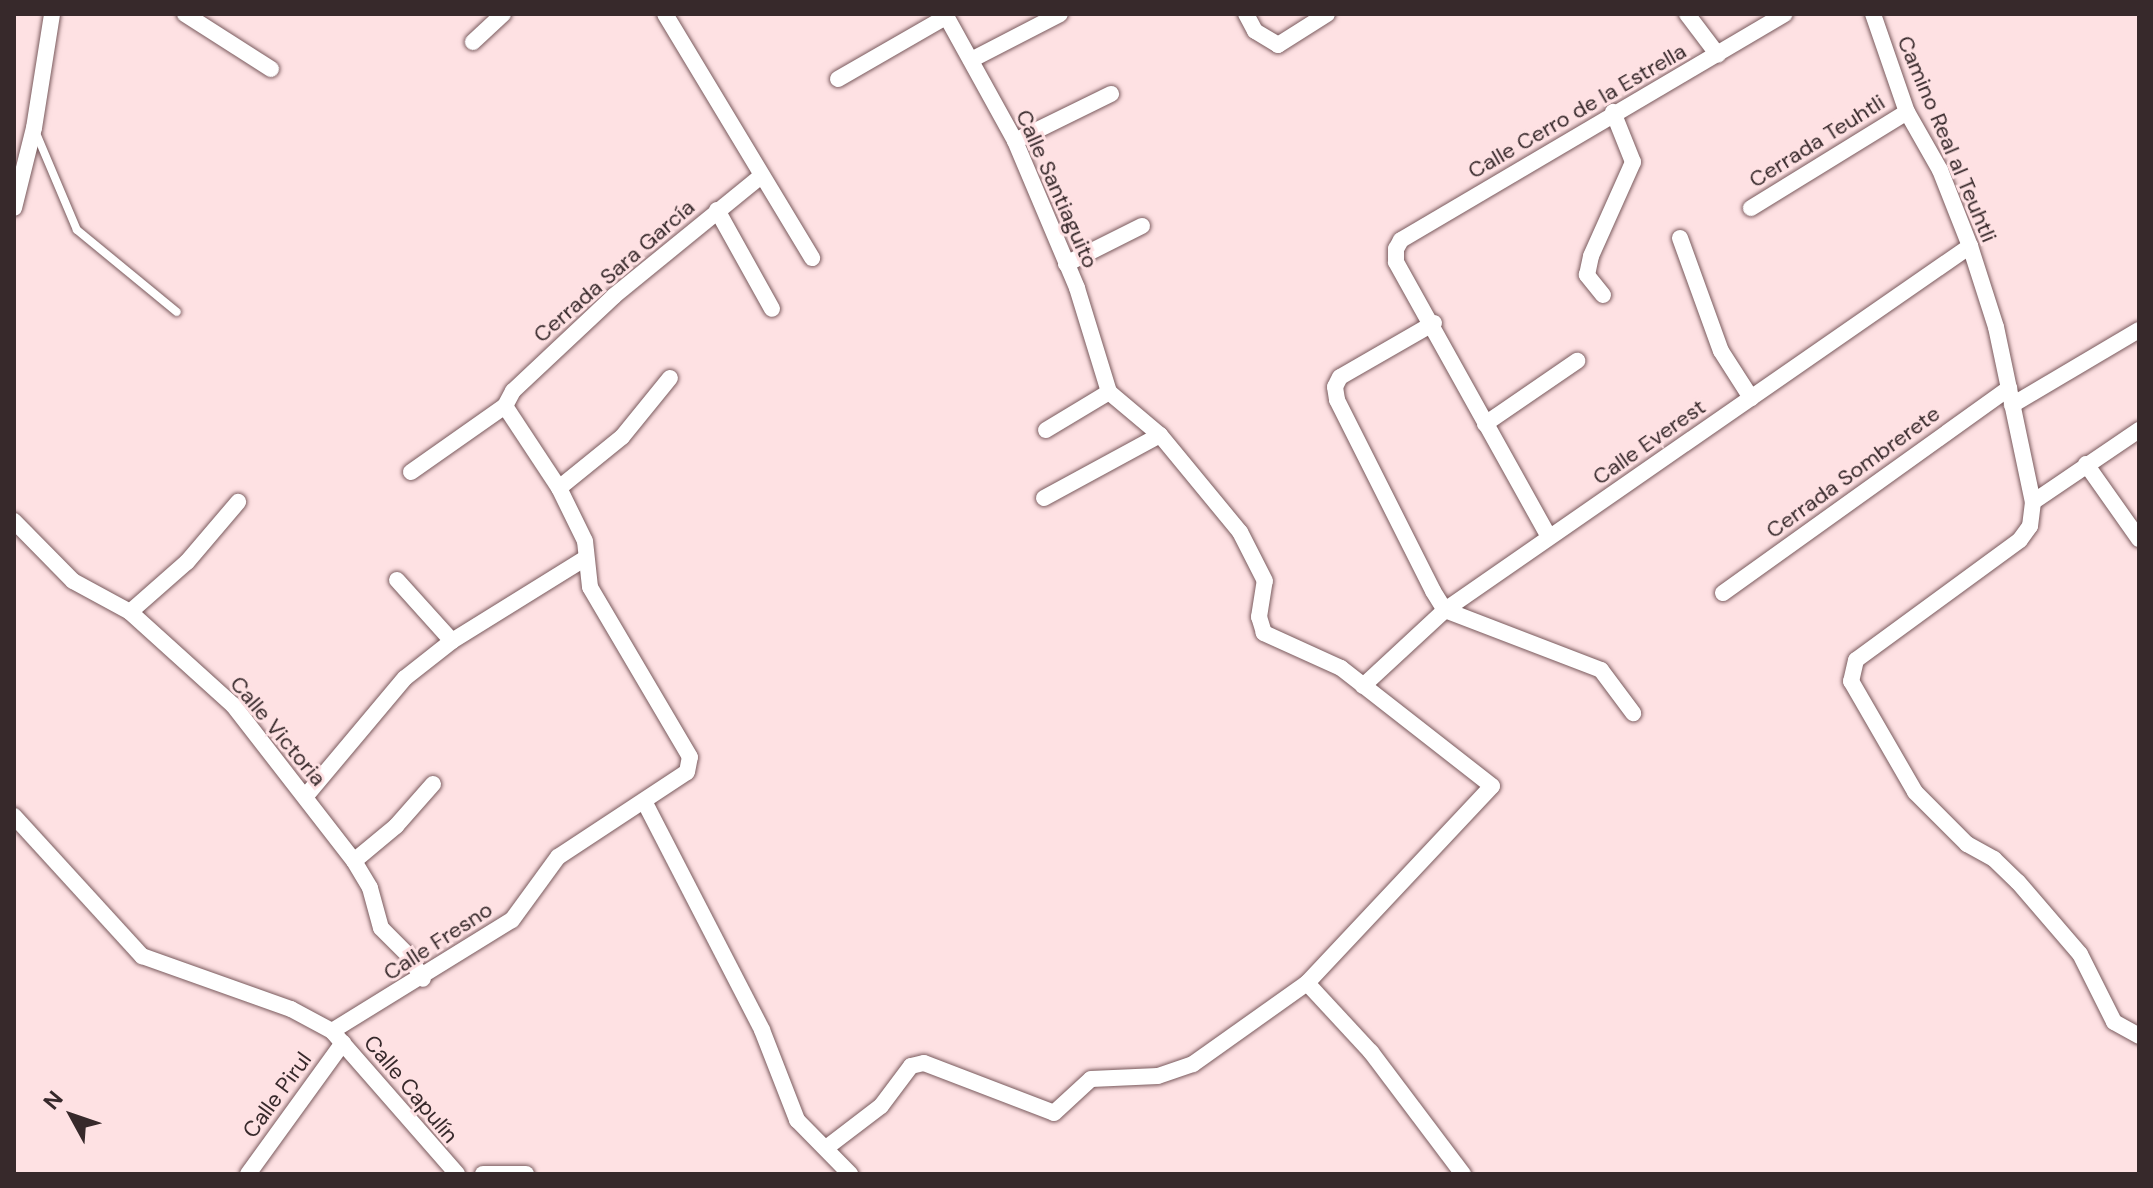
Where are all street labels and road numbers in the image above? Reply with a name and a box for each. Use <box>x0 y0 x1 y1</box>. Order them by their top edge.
street label: Camino Real al Teuhtli <box>1892 32 2002 246</box>
street label: Calle Cerro de la Estrella <box>1463 38 1691 184</box>
street label: Cerrada Teuhtli <box>1744 89 1890 193</box>
street label: Calle Santiaguito <box>1010 106 1104 272</box>
street label: Cerrada Sara García <box>528 194 700 348</box>
street label: Calle Everest <box>1588 394 1710 490</box>
street label: Cerrada Sombrerete <box>1761 400 1945 544</box>
street label: Calle Victoria <box>225 671 331 791</box>
street label: Calle Fresno <box>379 896 497 986</box>
street label: Calle Capulín <box>358 1030 464 1148</box>
street label: Calle Pirul <box>237 1047 317 1143</box>

